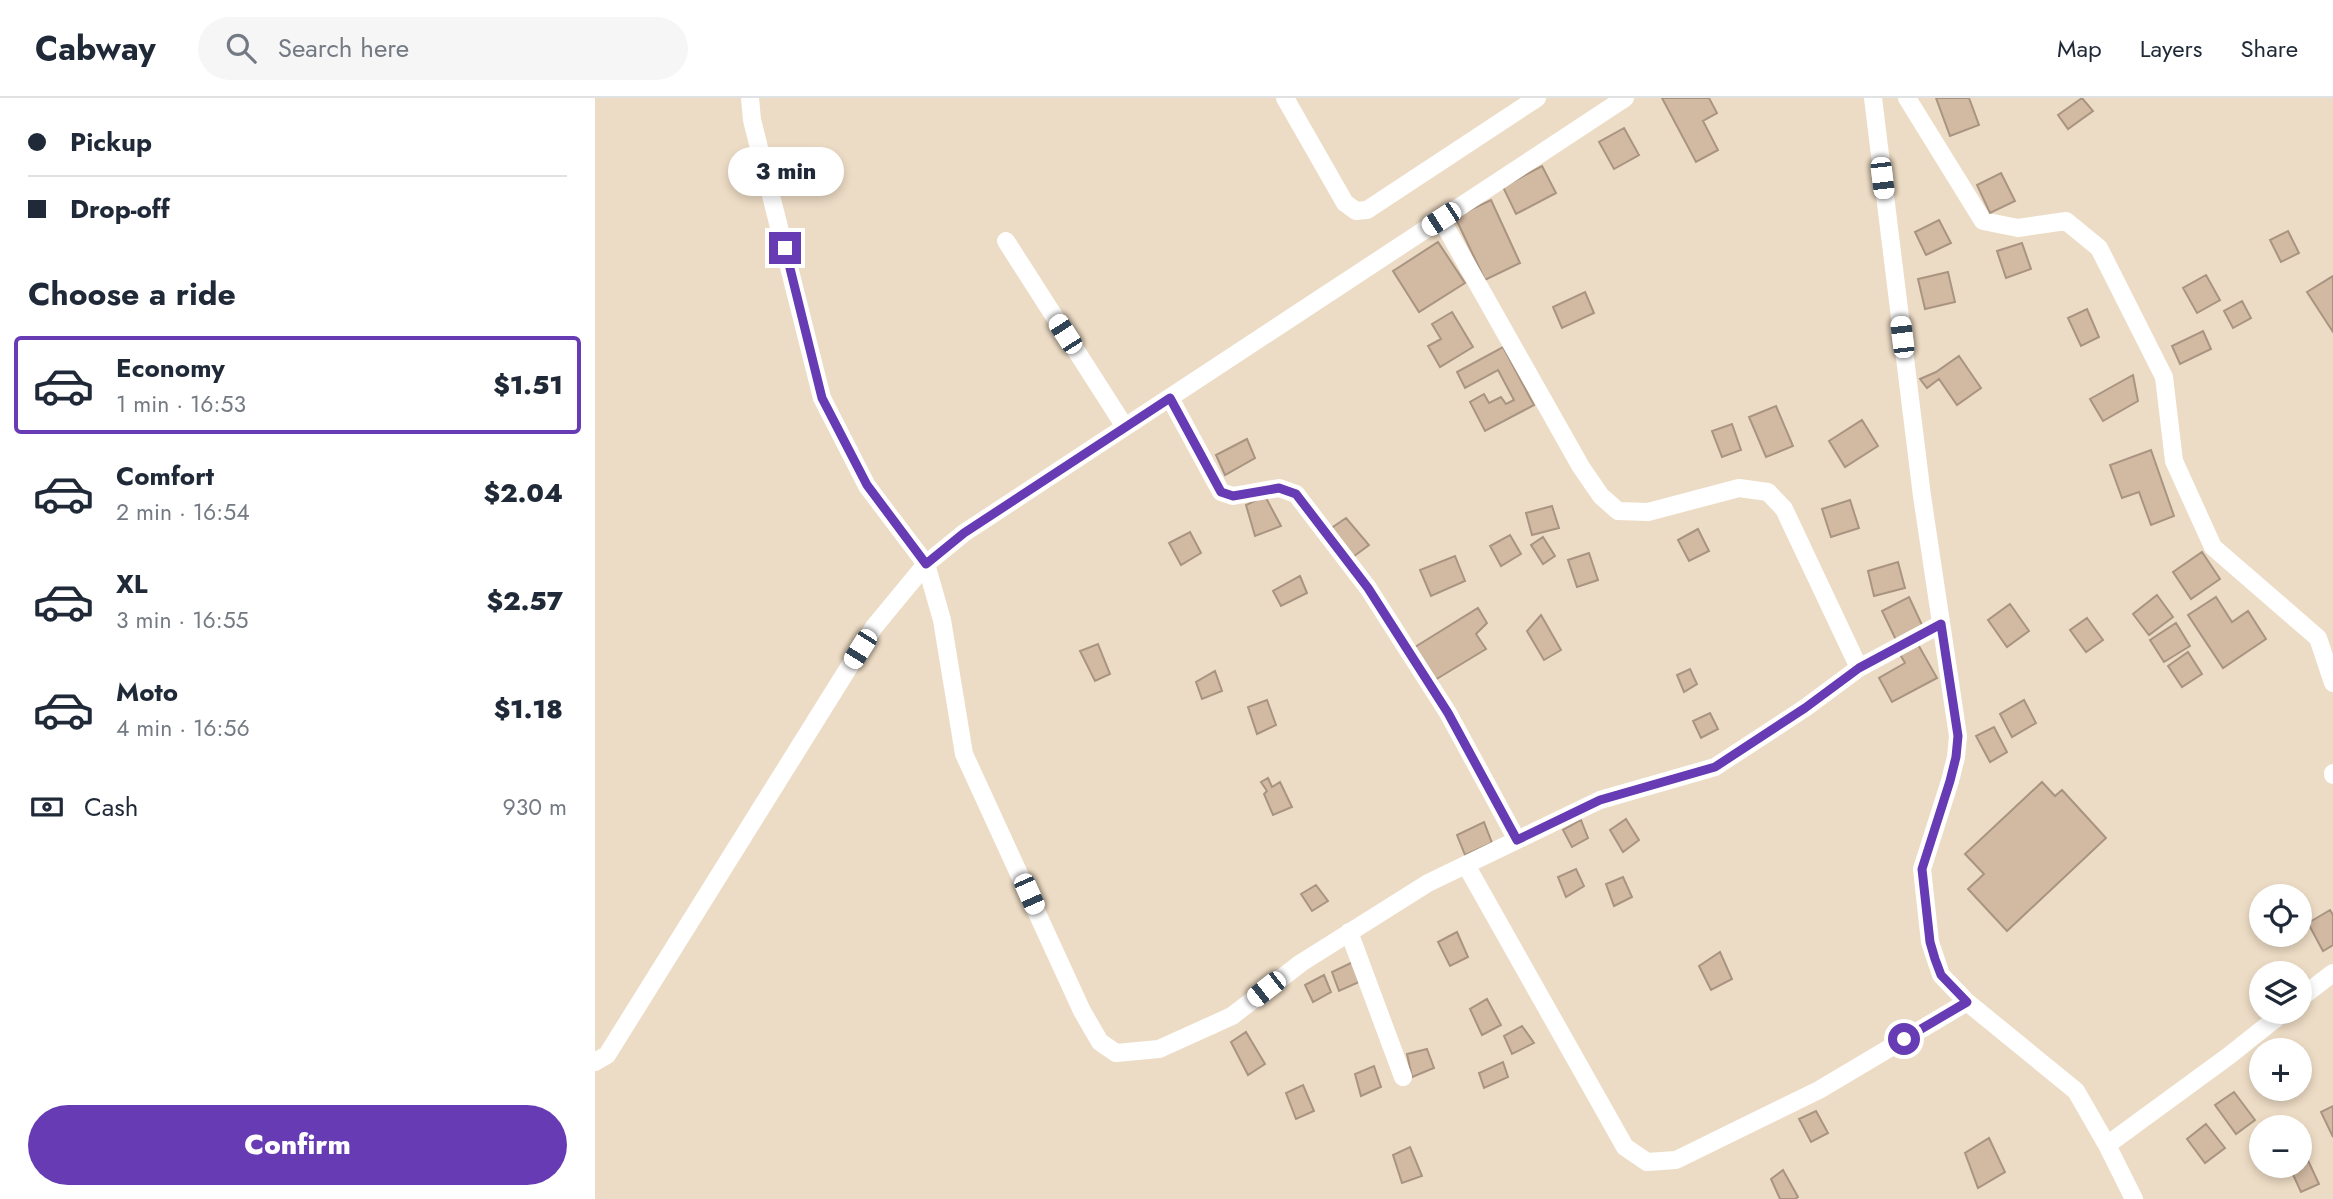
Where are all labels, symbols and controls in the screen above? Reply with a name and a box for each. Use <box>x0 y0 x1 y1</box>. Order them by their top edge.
search box <box>198 17 688 80</box>
text: Cabway <box>35 25 156 72</box>
icon: search <box>222 29 260 67</box>
text: Search here <box>278 29 409 67</box>
text: Map <box>2057 31 2102 66</box>
text: Layers <box>2140 31 2202 66</box>
text: Share <box>2240 31 2298 66</box>
text: Pickup <box>70 123 152 161</box>
callout: 3 min <box>727 146 843 195</box>
text: 3 min <box>756 154 816 188</box>
car <box>1870 156 1895 200</box>
text: Drop-off <box>70 190 170 228</box>
car <box>1418 199 1465 239</box>
route end <box>769 232 801 264</box>
text: Choose a ride <box>28 271 236 317</box>
car <box>1045 311 1086 357</box>
car <box>1890 315 1915 359</box>
text: Economy <box>116 349 225 387</box>
icon: car <box>32 354 95 417</box>
text: $1.51 <box>493 366 563 404</box>
text: 1 min · 16:53 <box>116 387 246 421</box>
text: Comfort <box>116 457 214 495</box>
icon: car <box>32 462 95 525</box>
text: $2.04 <box>483 474 563 512</box>
text: 2 min · 16:54 <box>116 495 250 529</box>
text: XL <box>116 565 148 603</box>
icon: car <box>32 570 95 633</box>
text: $2.57 <box>487 582 563 620</box>
text: 3 min · 16:55 <box>116 603 249 637</box>
car <box>840 626 881 672</box>
text: Moto <box>116 673 178 711</box>
icon: car <box>32 678 95 741</box>
text: $1.18 <box>494 690 563 728</box>
text: 4 min · 16:56 <box>116 711 250 745</box>
icon: cash <box>28 788 66 826</box>
text: Cash <box>84 788 138 826</box>
text: 930 m <box>503 790 567 824</box>
car <box>1011 871 1048 917</box>
map controls <box>2249 884 2312 1178</box>
button: locate <box>2249 884 2312 947</box>
button: layers <box>2249 961 2312 1024</box>
car <box>1243 968 1290 1010</box>
route start <box>1888 1023 1920 1055</box>
button: + <box>2249 1038 2312 1101</box>
button: Confirm <box>28 1105 567 1185</box>
button: − <box>2249 1115 2312 1178</box>

